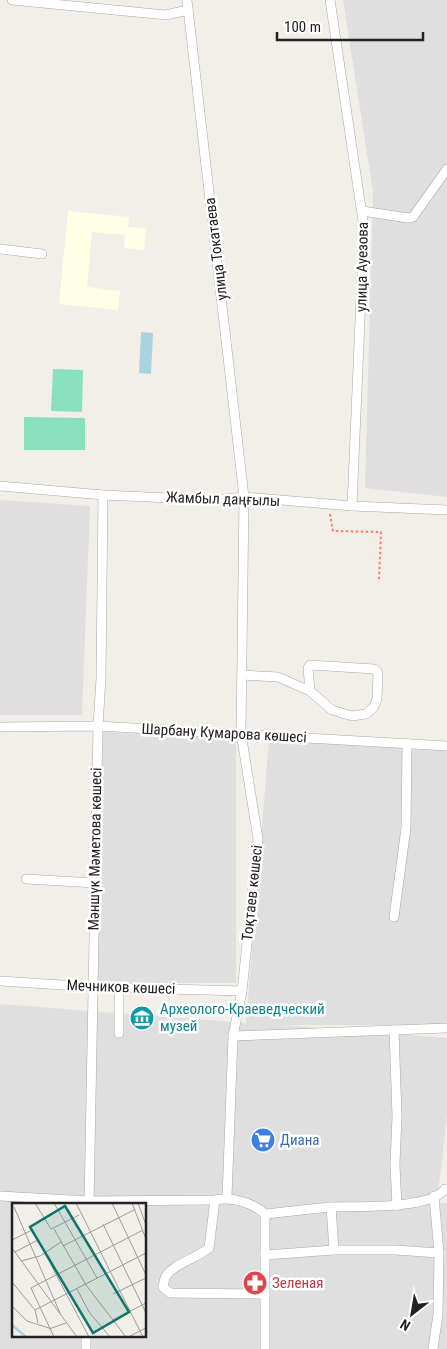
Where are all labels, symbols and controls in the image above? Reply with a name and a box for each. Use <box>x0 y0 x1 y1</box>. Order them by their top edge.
scale bar <box>277 10 423 42</box>
text: 100 m <box>284 18 321 36</box>
street label: улица Токатаева <box>201 197 231 301</box>
street label: улица Ауезова <box>352 222 372 312</box>
street label: Жамбыл даңғылы <box>166 488 280 510</box>
street label: Шарбану Кумарова көшесі <box>141 720 307 746</box>
street label: Мәншүк Мәметова көшесі <box>85 767 105 931</box>
street label: Тоқтаев көшесі <box>238 844 266 942</box>
street label: Мечников көшесі <box>66 976 176 998</box>
place label: Археолого-Краеведческий музей <box>160 1000 325 1035</box>
museum icon: Археолого-Краеведческий музей <box>129 1005 155 1031</box>
supermarket icon: Диана <box>250 1127 276 1153</box>
place label: Диана <box>280 1131 320 1149</box>
inset map <box>12 1203 146 1336</box>
pharmacy icon: Зеленая <box>242 1270 268 1296</box>
place label: Зеленая <box>272 1274 324 1292</box>
north arrow <box>387 1289 437 1339</box>
text: N <box>398 1316 413 1334</box>

